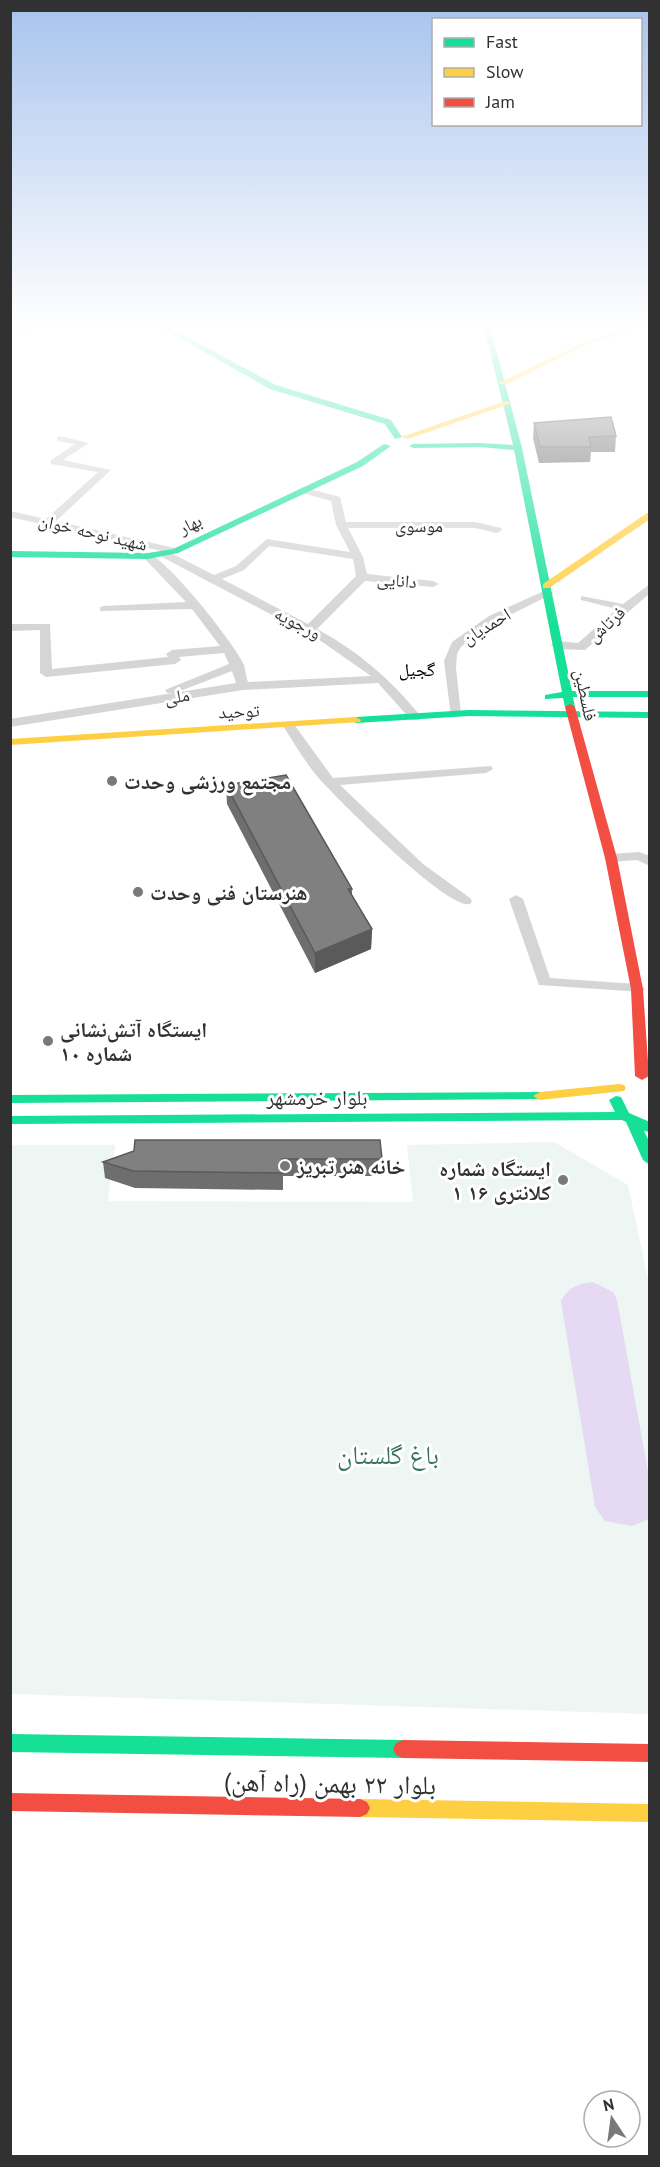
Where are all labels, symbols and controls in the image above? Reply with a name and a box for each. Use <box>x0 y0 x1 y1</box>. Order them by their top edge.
legend <box>432 18 642 126</box>
text: Fast <box>486 30 518 53</box>
text: Slow <box>486 60 524 83</box>
text: Jam <box>485 90 515 113</box>
street label: شهید نوحه خوان <box>36 508 150 556</box>
street label: بهار <box>174 509 205 540</box>
street label: موسوی <box>395 514 443 537</box>
street label: دانایی <box>376 567 418 593</box>
street label: فرتاش <box>582 601 630 647</box>
street label: ورجویه <box>271 602 325 644</box>
street label: احمدیان <box>457 602 515 650</box>
district label: گجیل <box>399 658 436 681</box>
street label: فلسطین <box>569 667 603 723</box>
street label: ملی <box>163 683 191 709</box>
street label: توحید <box>218 698 260 724</box>
place label: مجتمع ورزشی وحدت <box>124 768 291 796</box>
marker: مجتمع ورزشی وحدت <box>105 774 119 788</box>
place label: هنرستان فنی وحدت <box>150 879 308 906</box>
marker: هنرستان فنی وحدت <box>131 885 145 899</box>
place label: ایستگاه آتش‌نشانی شماره ۱۰ <box>60 1016 207 1067</box>
marker: ایستگاه آتش‌نشانی شماره ۱۰ <box>41 1034 55 1048</box>
street label: بلوار خرمشهر <box>265 1084 368 1111</box>
place label: خانه هنر تبریز <box>296 1153 405 1180</box>
place label: ایستگاه شماره ۱ کلانتری ۱۶ <box>439 1155 551 1206</box>
marker: خانه هنر تبریز <box>278 1159 292 1173</box>
marker: ایستگاه شماره ۱ کلانتری ۱۶ <box>556 1173 570 1187</box>
park label: باغ گلستان <box>337 1438 439 1471</box>
street label: بلوار ۲۲ بهمن (راه آهن) <box>224 1765 436 1801</box>
north arrow <box>582 2089 642 2149</box>
text: N <box>601 2093 616 2115</box>

